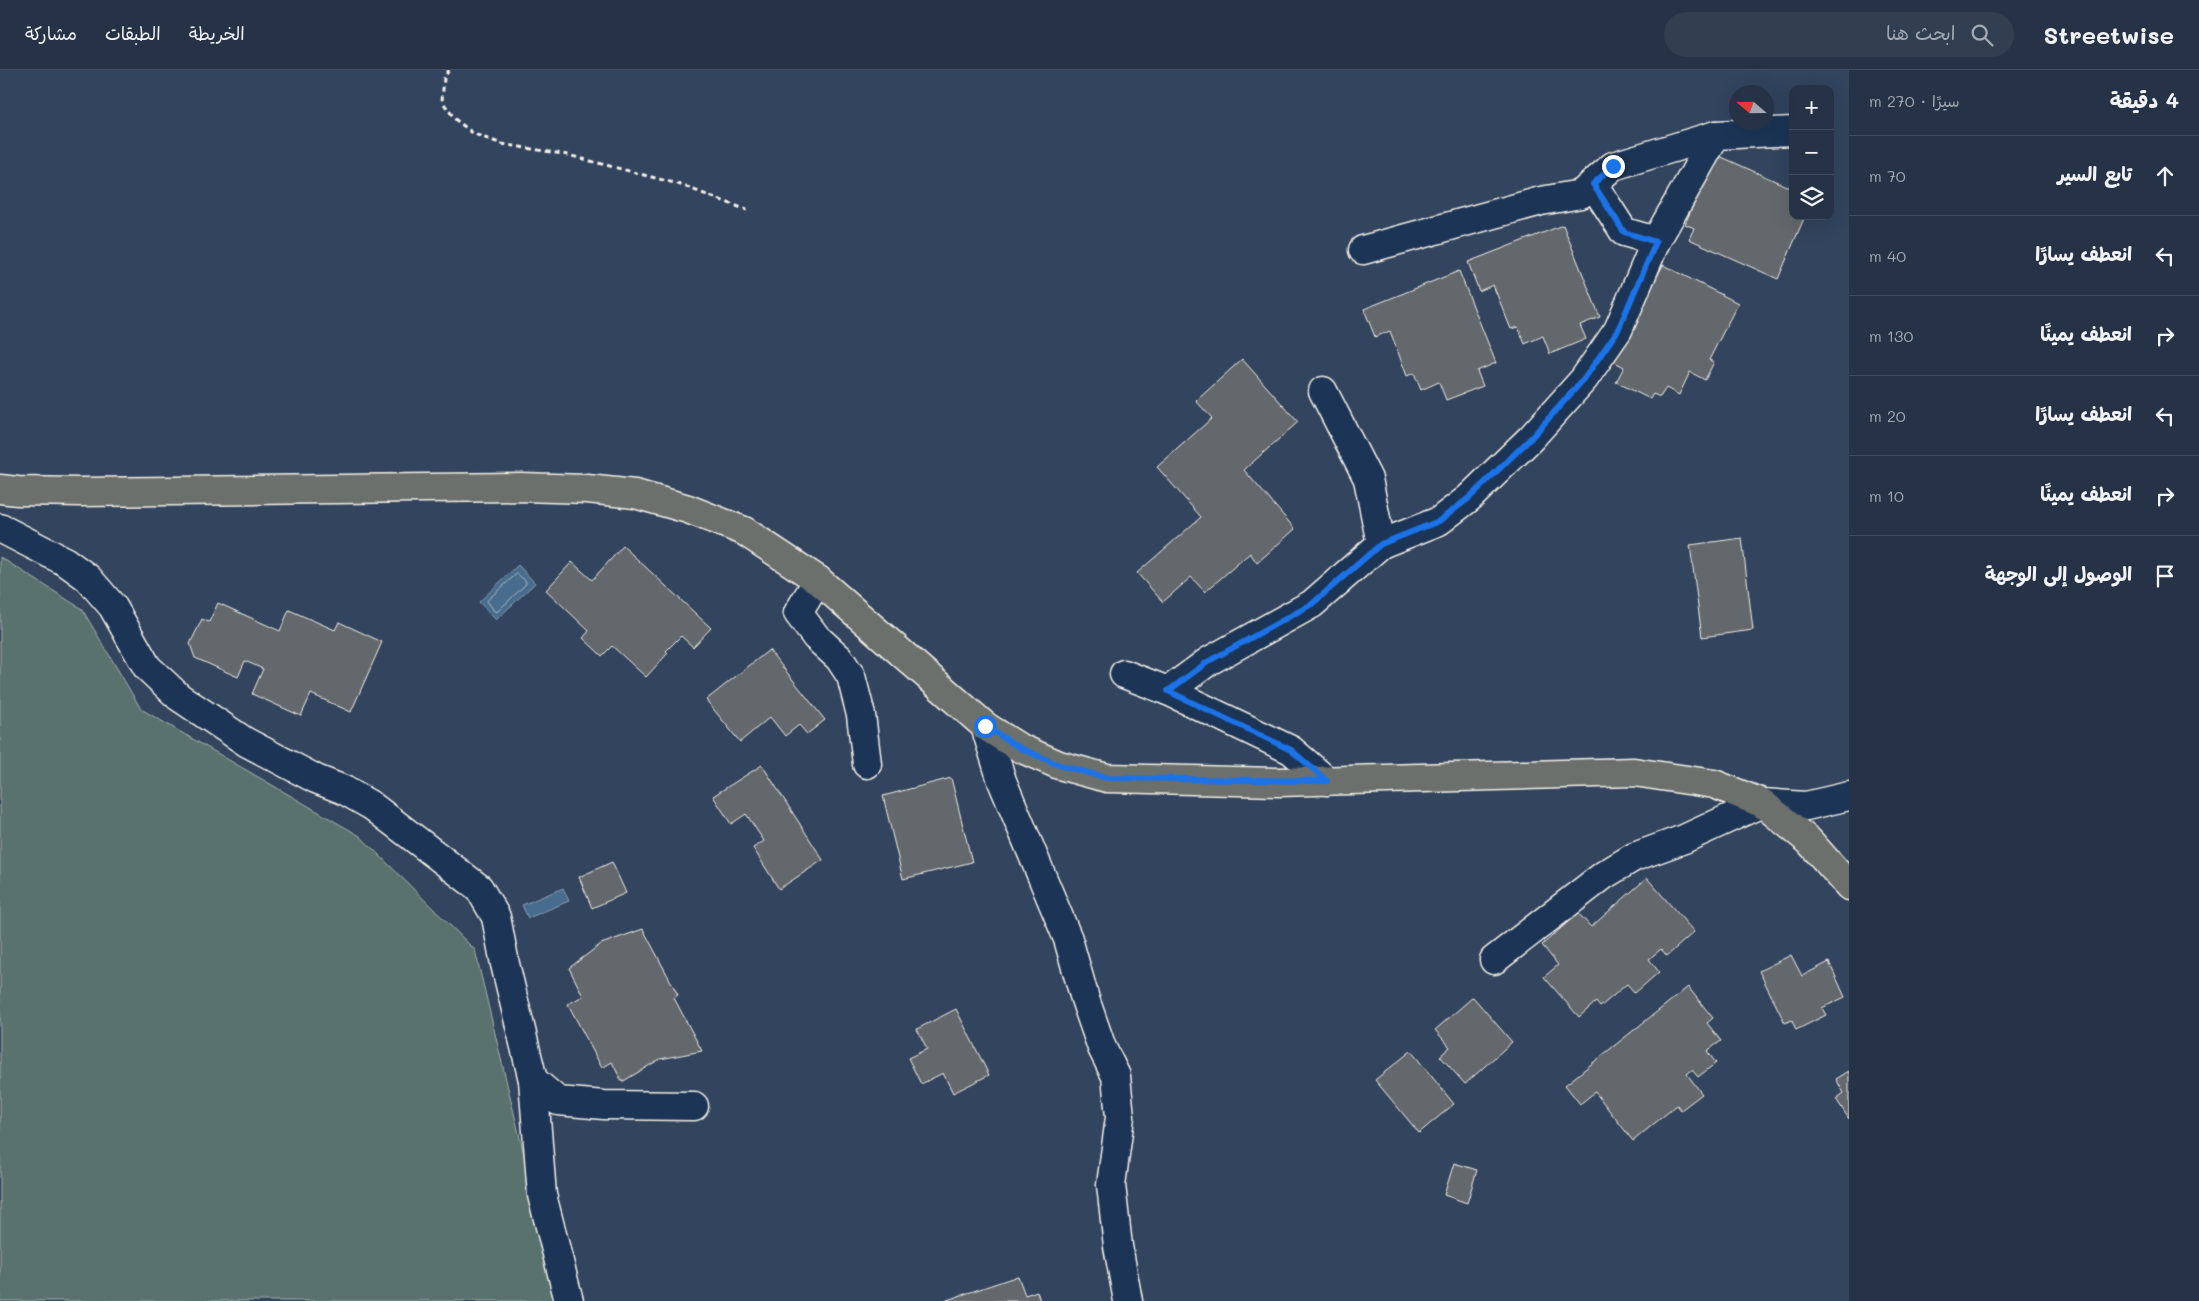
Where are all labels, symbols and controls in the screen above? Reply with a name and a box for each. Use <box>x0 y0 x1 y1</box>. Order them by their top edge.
search box <box>1664 12 2014 57</box>
text: Streetwise <box>2044 19 2174 50</box>
text: ابحث هنا <box>1886 20 1956 45</box>
text: مشاركة <box>25 21 77 45</box>
text: الطبقات <box>105 21 161 45</box>
text: الخريطة <box>189 21 245 45</box>
icon: search <box>1968 21 1996 49</box>
north arrow <box>1729 85 1774 130</box>
map controls <box>1789 85 1834 220</box>
button: + <box>1789 85 1834 130</box>
text: 4 دقيقة <box>2110 86 2179 113</box>
text: سيرًا · 270 m <box>1869 90 1960 111</box>
button: − <box>1789 130 1834 175</box>
route end <box>1602 155 1625 178</box>
text: تابع السير <box>2057 161 2132 186</box>
icon: ahead <box>2151 162 2179 190</box>
text: 70 m <box>1869 165 1906 186</box>
button: layers <box>1789 175 1834 220</box>
text: انعطف يسارًا <box>2035 241 2132 266</box>
icon: left <box>2151 242 2179 270</box>
text: 40 m <box>1869 245 1906 266</box>
text: انعطف يمينًا <box>2040 321 2132 346</box>
icon: right <box>2151 322 2179 350</box>
text: 130 m <box>1869 325 1913 346</box>
text: انعطف يسارًا <box>2035 401 2132 426</box>
icon: left <box>2151 402 2179 430</box>
text: 20 m <box>1869 405 1906 426</box>
text: انعطف يمينًا <box>2040 481 2132 506</box>
icon: right <box>2151 482 2179 510</box>
text: 10 m <box>1869 485 1904 506</box>
text: الوصول إلى الوجهة <box>1985 561 2132 586</box>
icon: arrive <box>2151 562 2179 590</box>
route start <box>974 715 997 738</box>

